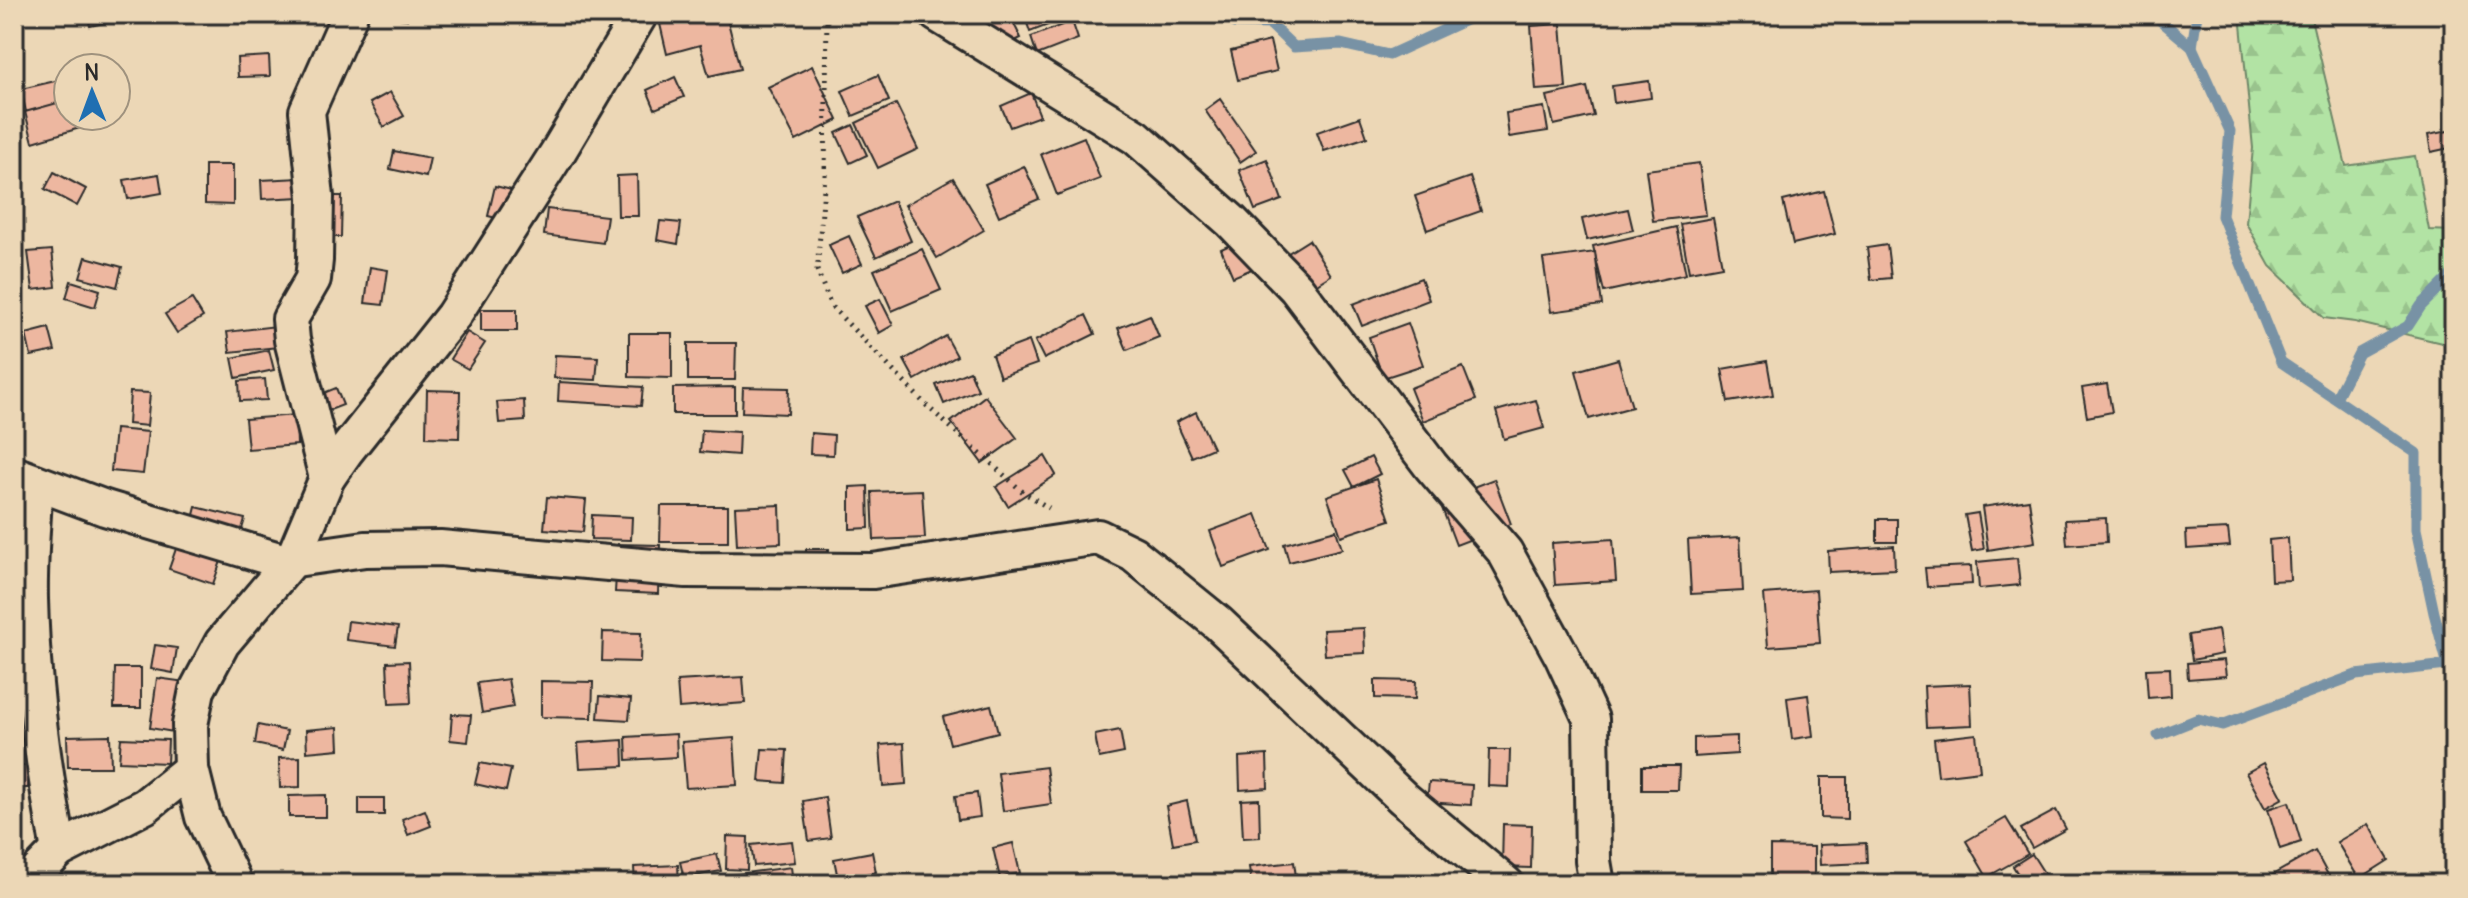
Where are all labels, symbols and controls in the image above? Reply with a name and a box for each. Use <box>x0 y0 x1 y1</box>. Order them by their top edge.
north arrow <box>52 52 132 132</box>
text: N <box>84 58 99 86</box>

